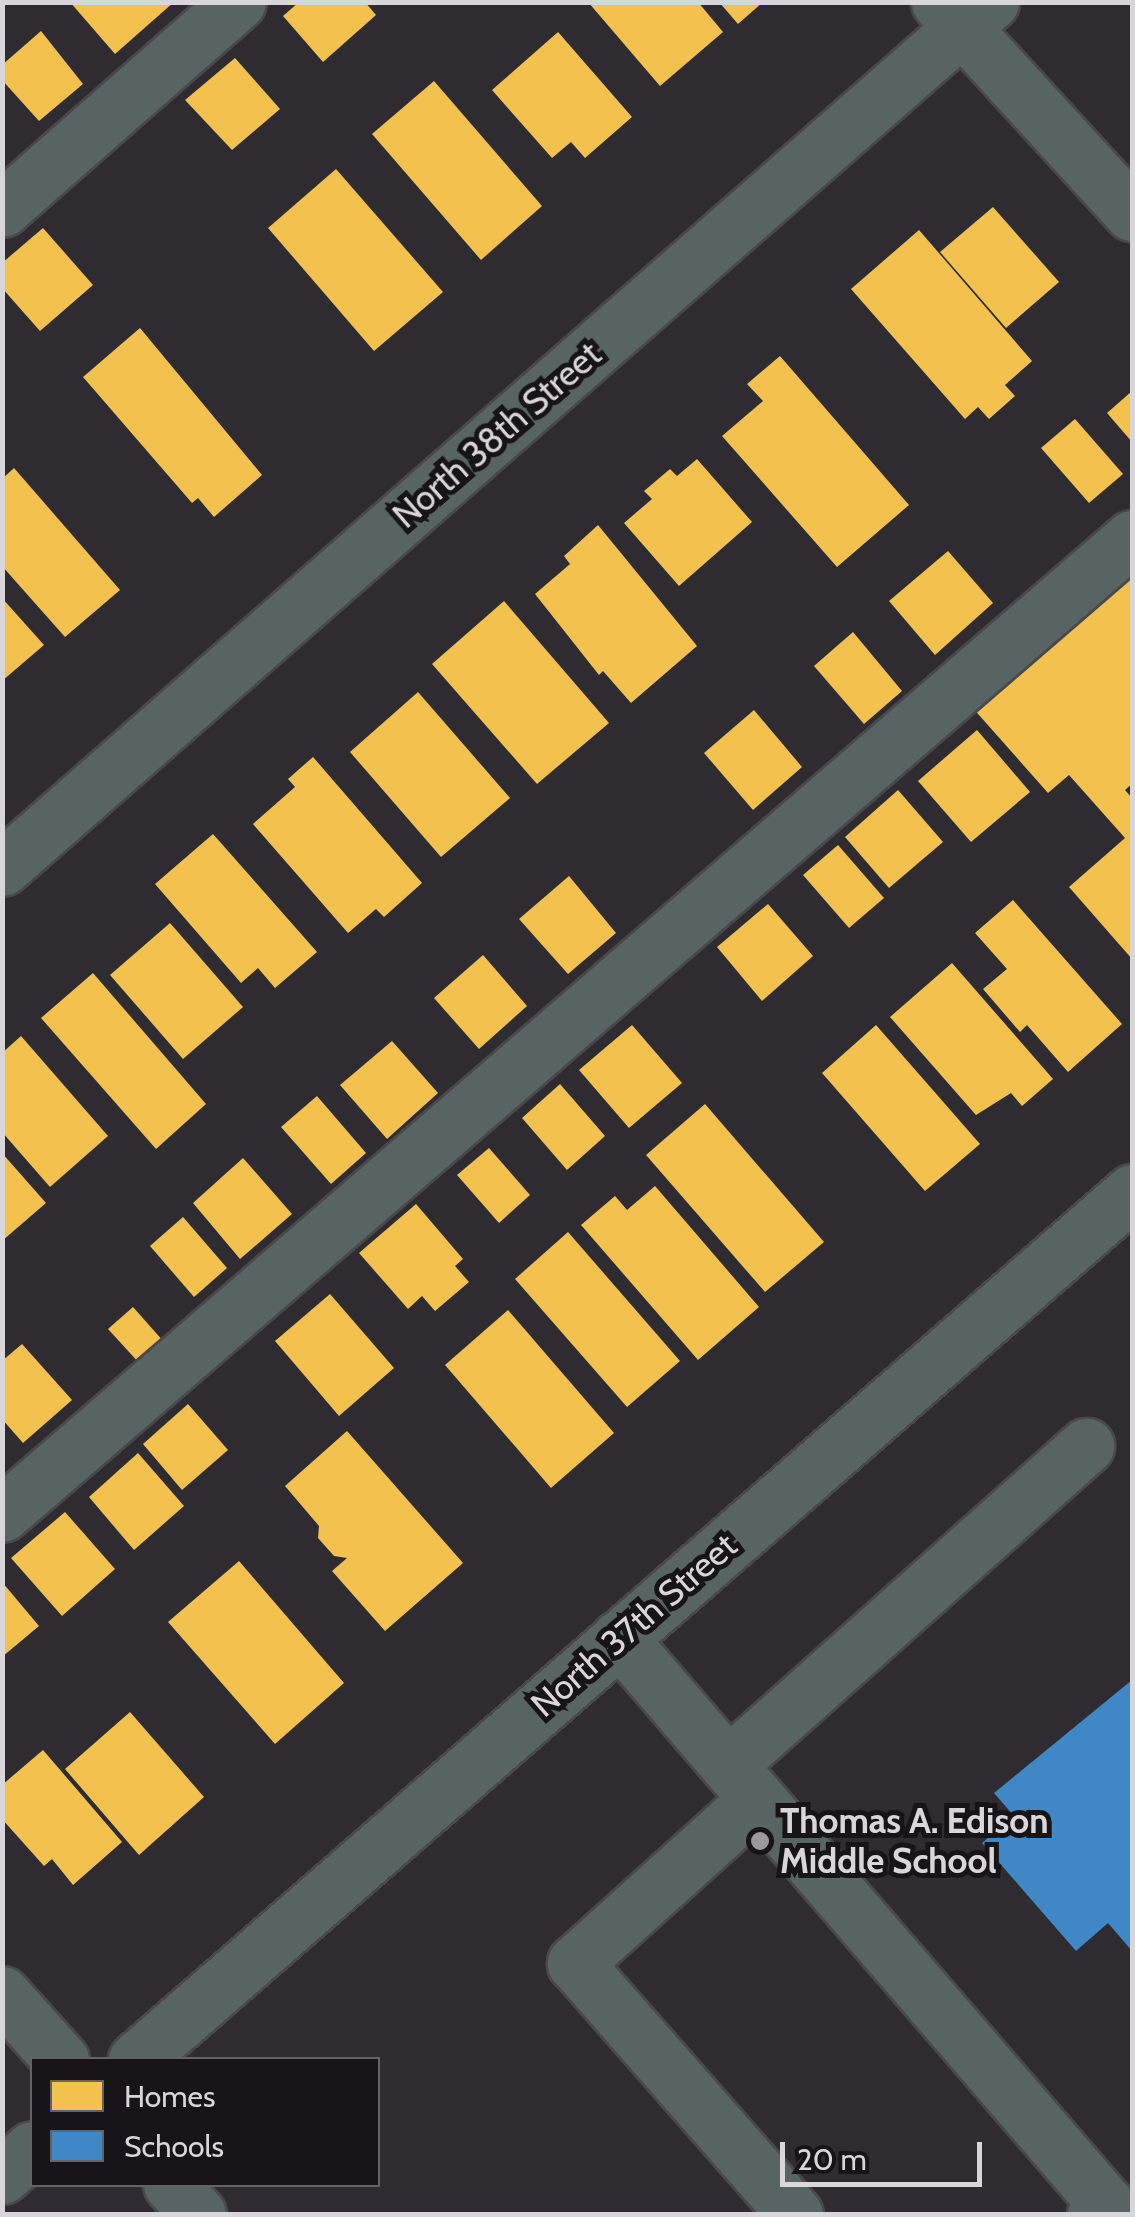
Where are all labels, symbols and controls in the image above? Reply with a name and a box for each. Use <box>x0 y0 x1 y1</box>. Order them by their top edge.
street label: North 38th Street <box>384 333 610 537</box>
street label: North 37th Street <box>523 1524 745 1726</box>
place label: Thomas A. Edison Middle School <box>780 1800 1048 1882</box>
marker: Thomas A. Edison Middle School <box>749 1830 771 1852</box>
legend <box>30 2057 380 2187</box>
text: Homes <box>124 2078 215 2115</box>
scale bar <box>785 2122 988 2184</box>
text: Schools <box>124 2128 224 2165</box>
text: 20 m <box>797 2141 867 2178</box>

